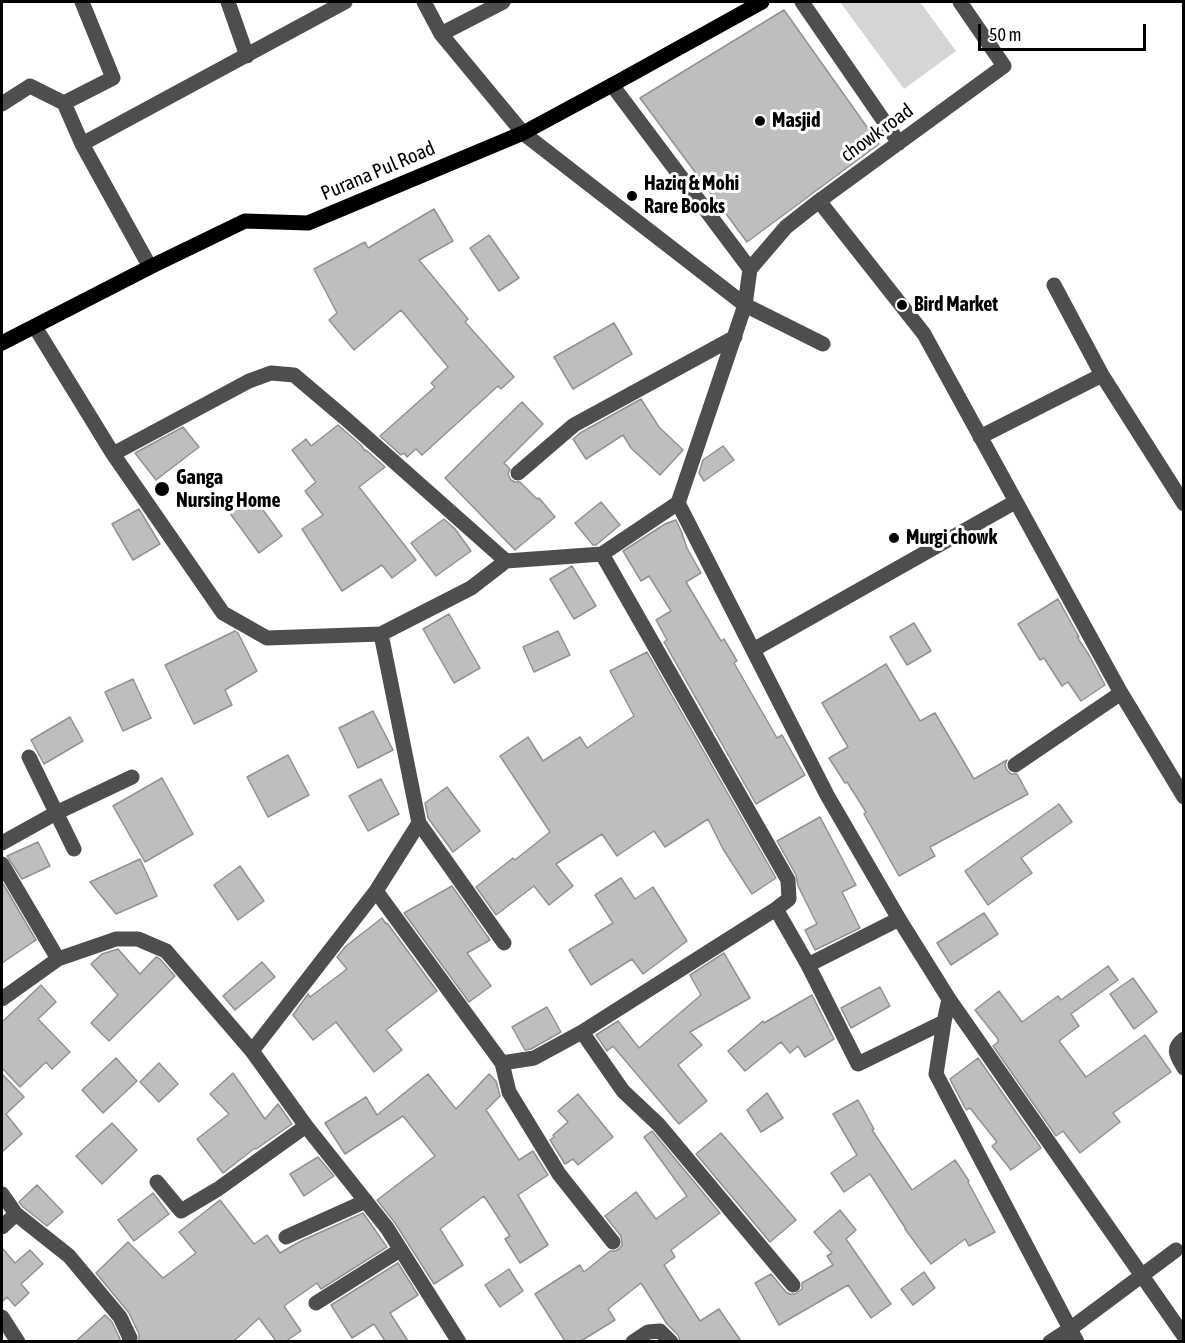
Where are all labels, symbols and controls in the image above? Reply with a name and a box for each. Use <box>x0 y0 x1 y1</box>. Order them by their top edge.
scale bar <box>981 12 1149 50</box>
text: 50 m <box>989 24 1021 45</box>
street label: chowk road <box>836 99 918 167</box>
place label: Masjid <box>772 109 820 133</box>
marker: Masjid <box>753 114 767 128</box>
street label: Purana Pul Road <box>317 136 439 206</box>
place label: Haziq & Mohi Rare Books <box>644 172 739 219</box>
marker: Haziq & Mohi Rare Books <box>625 189 639 203</box>
place label: Bird Market <box>914 293 998 317</box>
marker: Bird Market <box>895 298 909 312</box>
place label: Ganga Nursing Home <box>176 466 281 513</box>
marker: Ganga Nursing Home <box>153 480 171 498</box>
place label: Murgi chowk <box>906 526 997 550</box>
marker: Murgi chowk <box>887 531 901 545</box>

